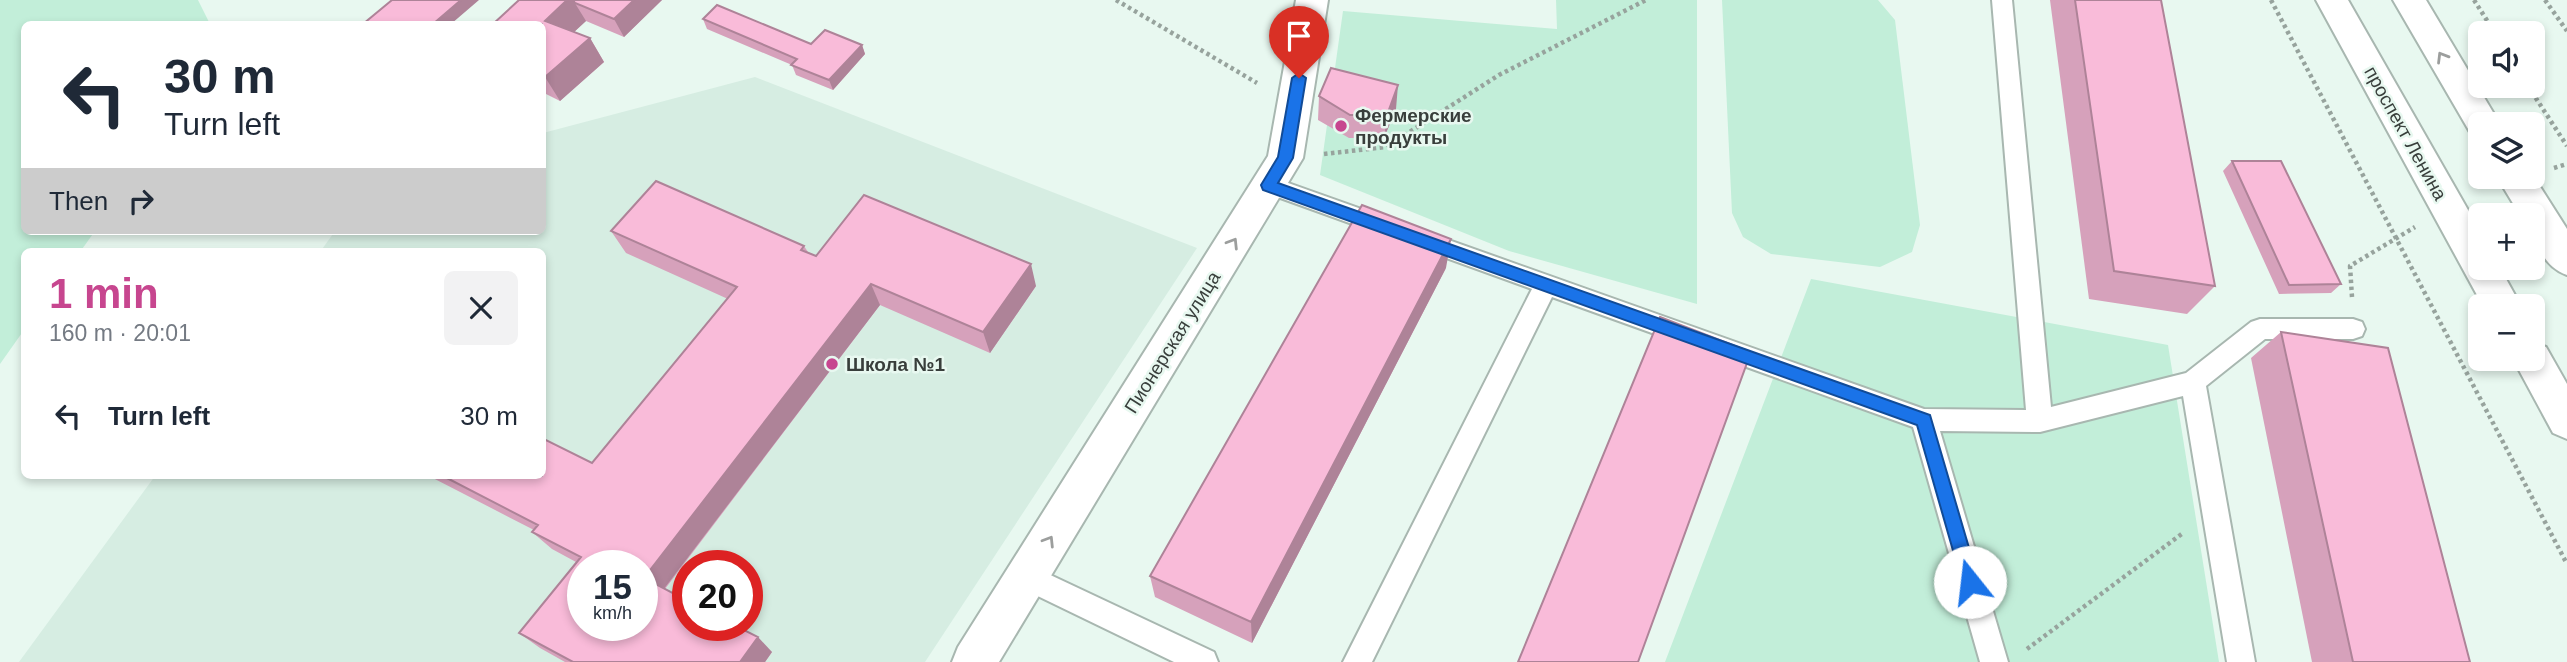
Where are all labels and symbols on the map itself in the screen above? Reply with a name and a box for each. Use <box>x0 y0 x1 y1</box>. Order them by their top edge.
pin <box>1269 6 1329 78</box>
one-way arrow <box>2438 51 2451 64</box>
street label: проспект Ленина <box>2360 63 2451 204</box>
place label: Фермерские продукты <box>1355 105 1472 148</box>
marker: Фермерские продукты <box>1333 118 1349 134</box>
one-way arrow <box>1224 238 1237 251</box>
street label: Пионерская улица <box>1120 267 1225 417</box>
place label: Школа №1 <box>846 354 946 375</box>
marker: Школа №1 <box>824 356 840 372</box>
one-way arrow <box>1040 536 1053 549</box>
position arrow <box>1933 545 2007 619</box>
speed limit sign: 20 <box>672 550 763 641</box>

